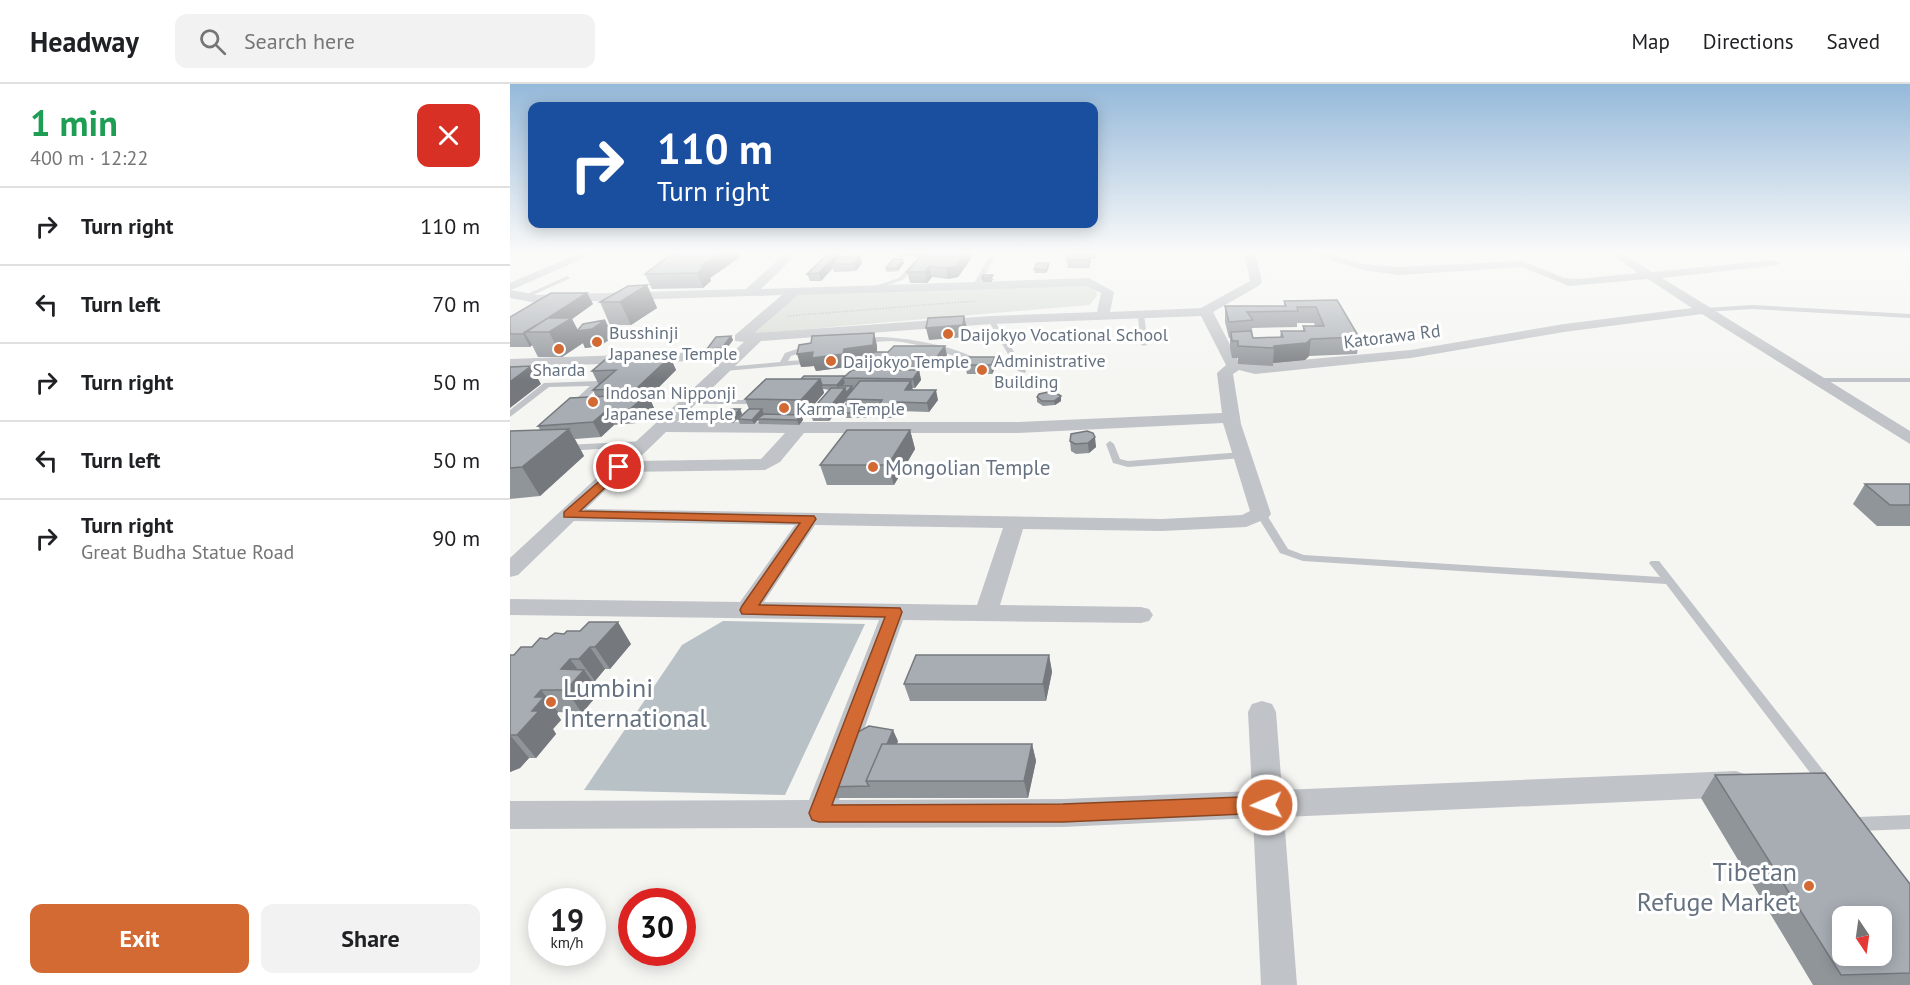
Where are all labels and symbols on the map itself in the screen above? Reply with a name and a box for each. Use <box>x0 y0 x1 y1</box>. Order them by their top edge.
street label: Katorawa Rd <box>1342 319 1442 353</box>
place label: Busshinji Japanese Temple <box>608 321 737 365</box>
place label: Daijokyo Vocational School <box>960 323 1169 346</box>
marker: Daijokyo Vocational School <box>941 327 955 341</box>
marker: Busshinji Japanese Temple <box>590 335 604 349</box>
marker: Sharda <box>552 342 566 356</box>
place label: Administrative Building <box>994 349 1106 393</box>
place label: Daijokyo Temple <box>843 350 969 373</box>
marker: Daijokyo Temple <box>824 354 838 368</box>
place label: Sharda <box>532 358 586 381</box>
marker: Administrative Building <box>975 363 989 377</box>
place label: Indosan Nipponji Japanese Temple <box>604 381 736 425</box>
marker: Indosan Nipponji Japanese Temple <box>586 395 600 409</box>
place label: Karma Temple <box>796 397 905 420</box>
marker: Karma Temple <box>777 401 791 415</box>
pin <box>593 441 644 492</box>
place label: Mongolian Temple <box>885 454 1050 481</box>
marker: Mongolian Temple <box>866 460 880 474</box>
place label: Lumbini International <box>563 671 707 734</box>
marker: Lumbini International <box>544 695 558 709</box>
position arrow <box>1235 773 1299 837</box>
place label: Tibetan Refuge Market <box>1637 855 1797 918</box>
marker: Tibetan Refuge Market <box>1802 879 1816 893</box>
speed limit sign: 30 <box>618 888 696 966</box>
north arrow <box>1832 906 1892 966</box>

